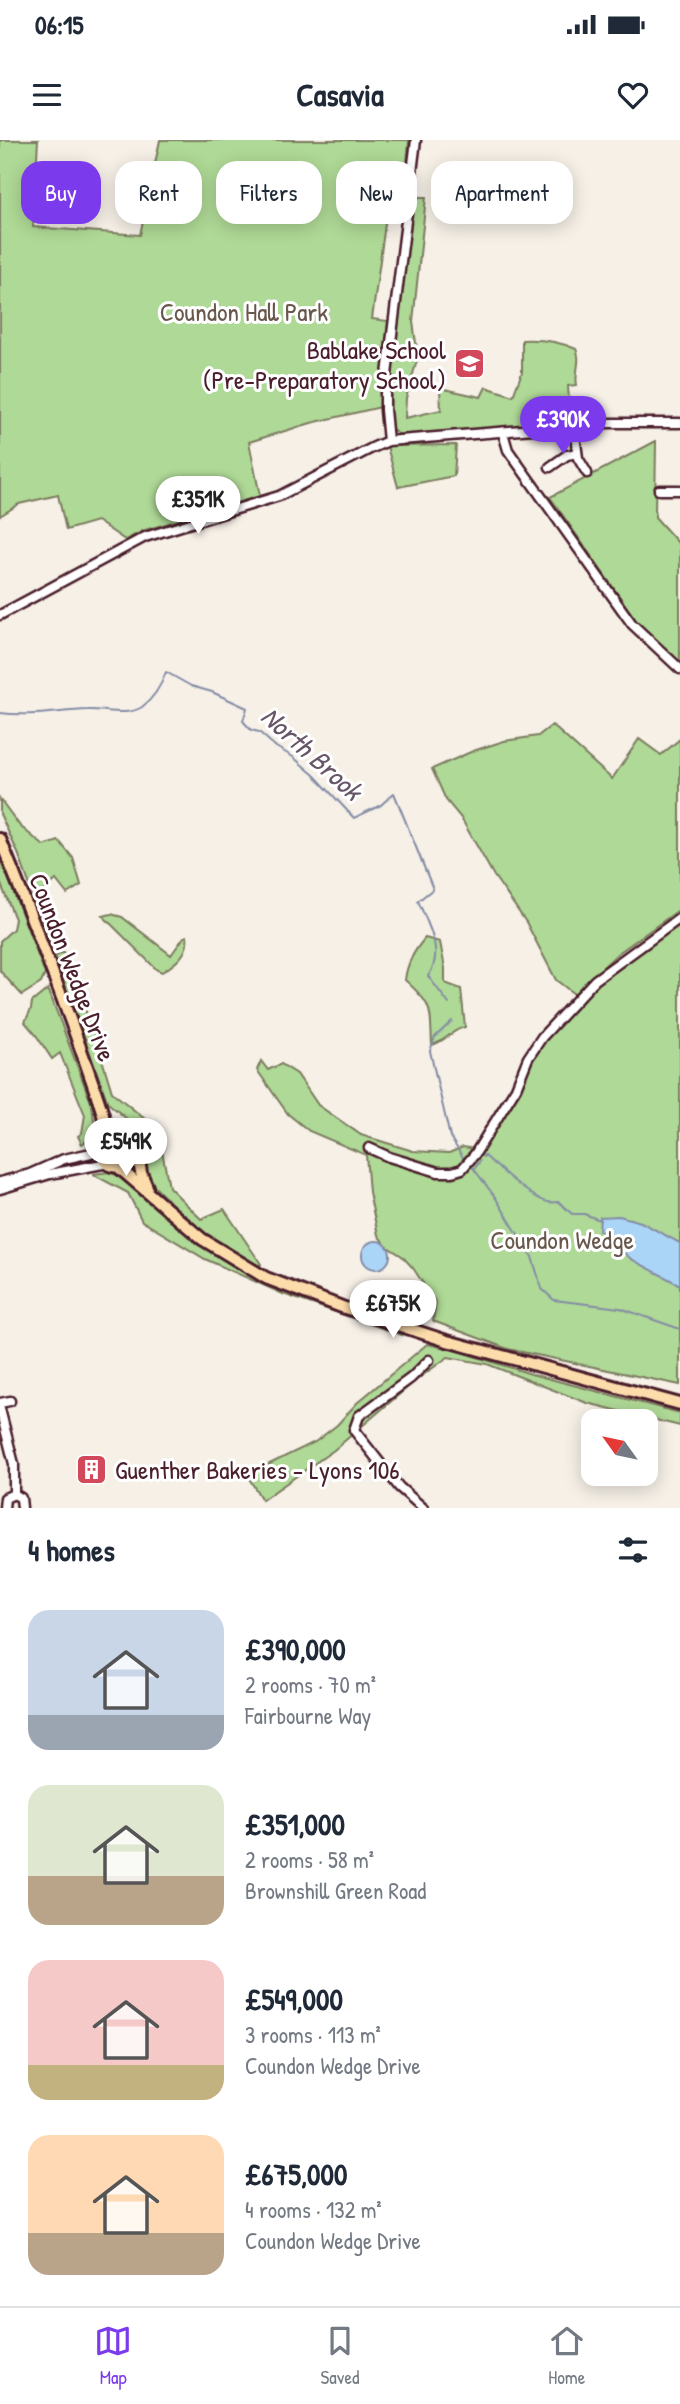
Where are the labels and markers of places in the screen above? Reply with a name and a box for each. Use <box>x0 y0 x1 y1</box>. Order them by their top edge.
place label: Bablake School (Pre-Preparatory School) <box>203 332 446 397</box>
school or university icon: Bablake School (Pre-Preparatory School) <box>452 347 486 381</box>
pin: £390K <box>514 396 612 456</box>
pin: £351K <box>149 476 247 536</box>
pin: £549K <box>77 1118 175 1178</box>
pin: £675K <box>344 1280 442 1340</box>
building icon: Guenther Bakeries - Lyons 106 <box>75 1452 109 1486</box>
place label: Guenther Bakeries - Lyons 106 <box>115 1452 400 1487</box>

